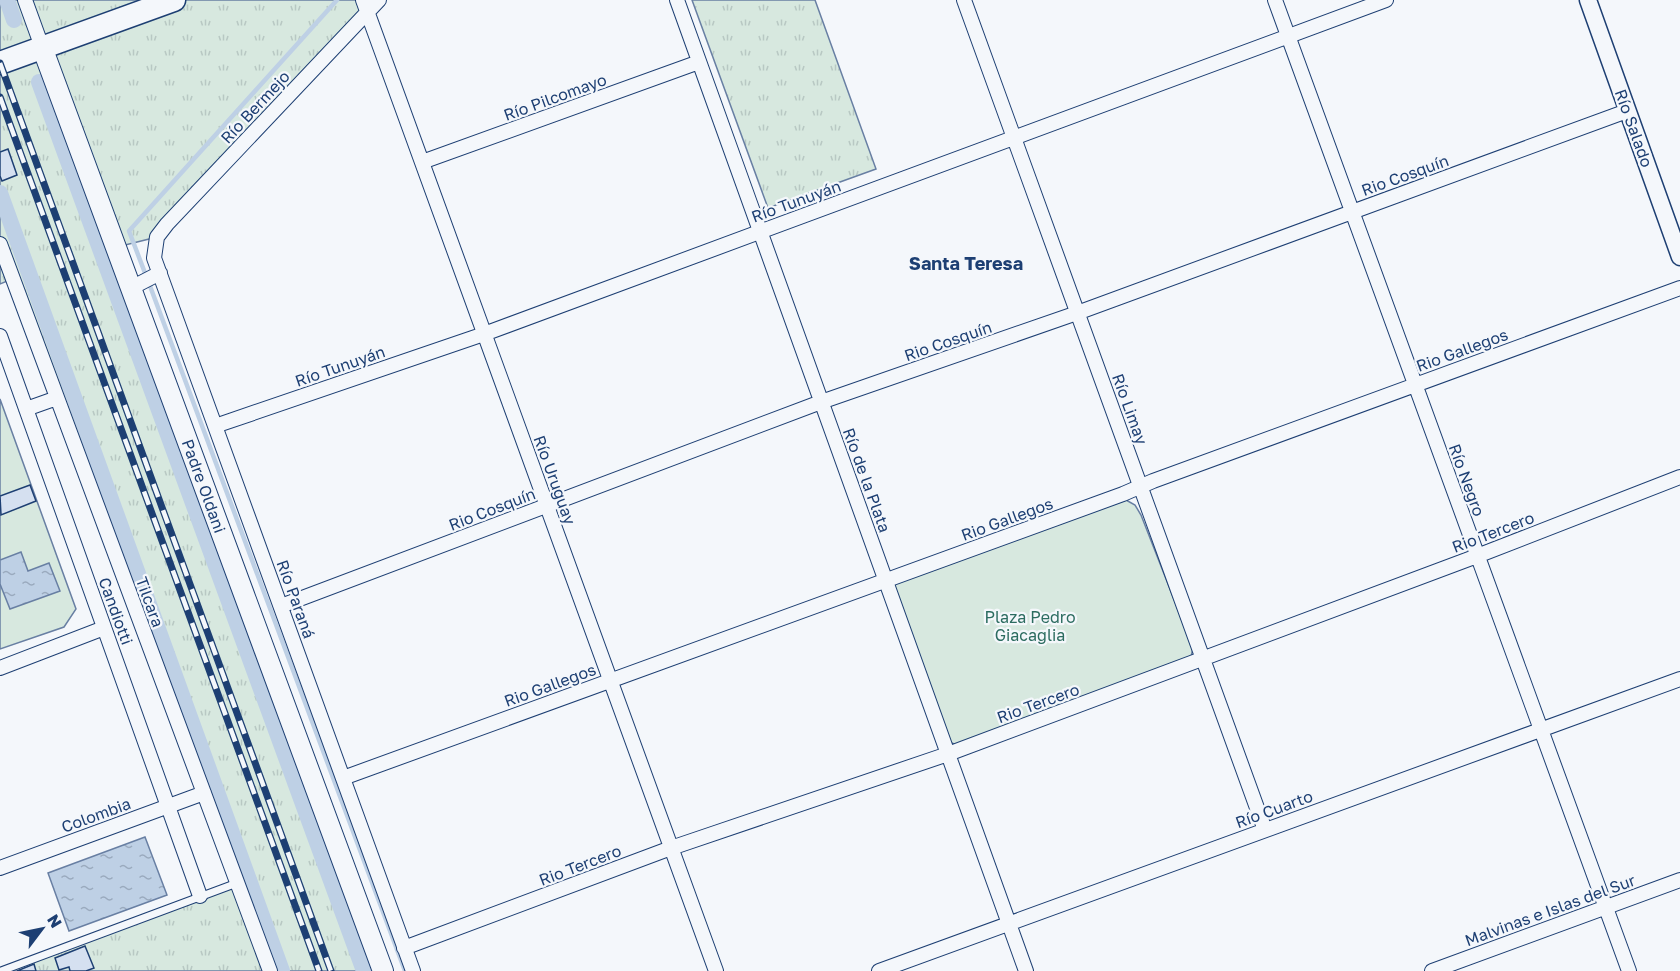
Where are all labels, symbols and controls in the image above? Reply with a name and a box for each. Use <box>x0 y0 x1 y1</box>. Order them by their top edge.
street label: Río Bermejo <box>216 66 294 148</box>
street label: Río Pilcomayo <box>501 69 609 125</box>
street label: Río Salado <box>1611 86 1657 170</box>
street label: Rio Cosquín <box>1359 150 1451 200</box>
street label: Río Tunuyán <box>749 176 843 226</box>
district label: Santa Teresa <box>909 252 1023 274</box>
street label: Rio Cosquín <box>902 317 994 365</box>
street label: Rio Gallegos <box>1413 324 1511 376</box>
street label: Río Tunuyán <box>292 341 388 391</box>
street label: Río Limay <box>1108 371 1152 447</box>
street label: Río de la Plata <box>839 425 895 535</box>
street label: Río Uruguay <box>530 433 580 527</box>
street label: Padre Oldani <box>178 436 230 536</box>
street label: Río Negro <box>1445 441 1489 519</box>
street label: Rio Cosquín <box>446 483 538 535</box>
street label: Rio Gallegos <box>958 493 1056 545</box>
street label: Rio Tercero <box>1449 507 1537 557</box>
street label: Río Paraná <box>273 557 319 641</box>
street label: Candiotti <box>95 574 137 648</box>
street label: Tilcara <box>132 574 168 630</box>
park label: Plaza Pedro Giacaglia <box>985 607 1075 645</box>
street label: Rio Gallegos <box>501 659 599 711</box>
street label: Rio Tercero <box>994 679 1082 727</box>
street label: Río Cuarto <box>1233 786 1315 832</box>
street label: Colombia <box>59 793 133 837</box>
street label: Rio Tercero <box>536 840 624 890</box>
street label: Malvinas e Islas del Sur <box>1462 870 1638 950</box>
north arrow <box>12 899 72 959</box>
text: N <box>43 911 66 932</box>

